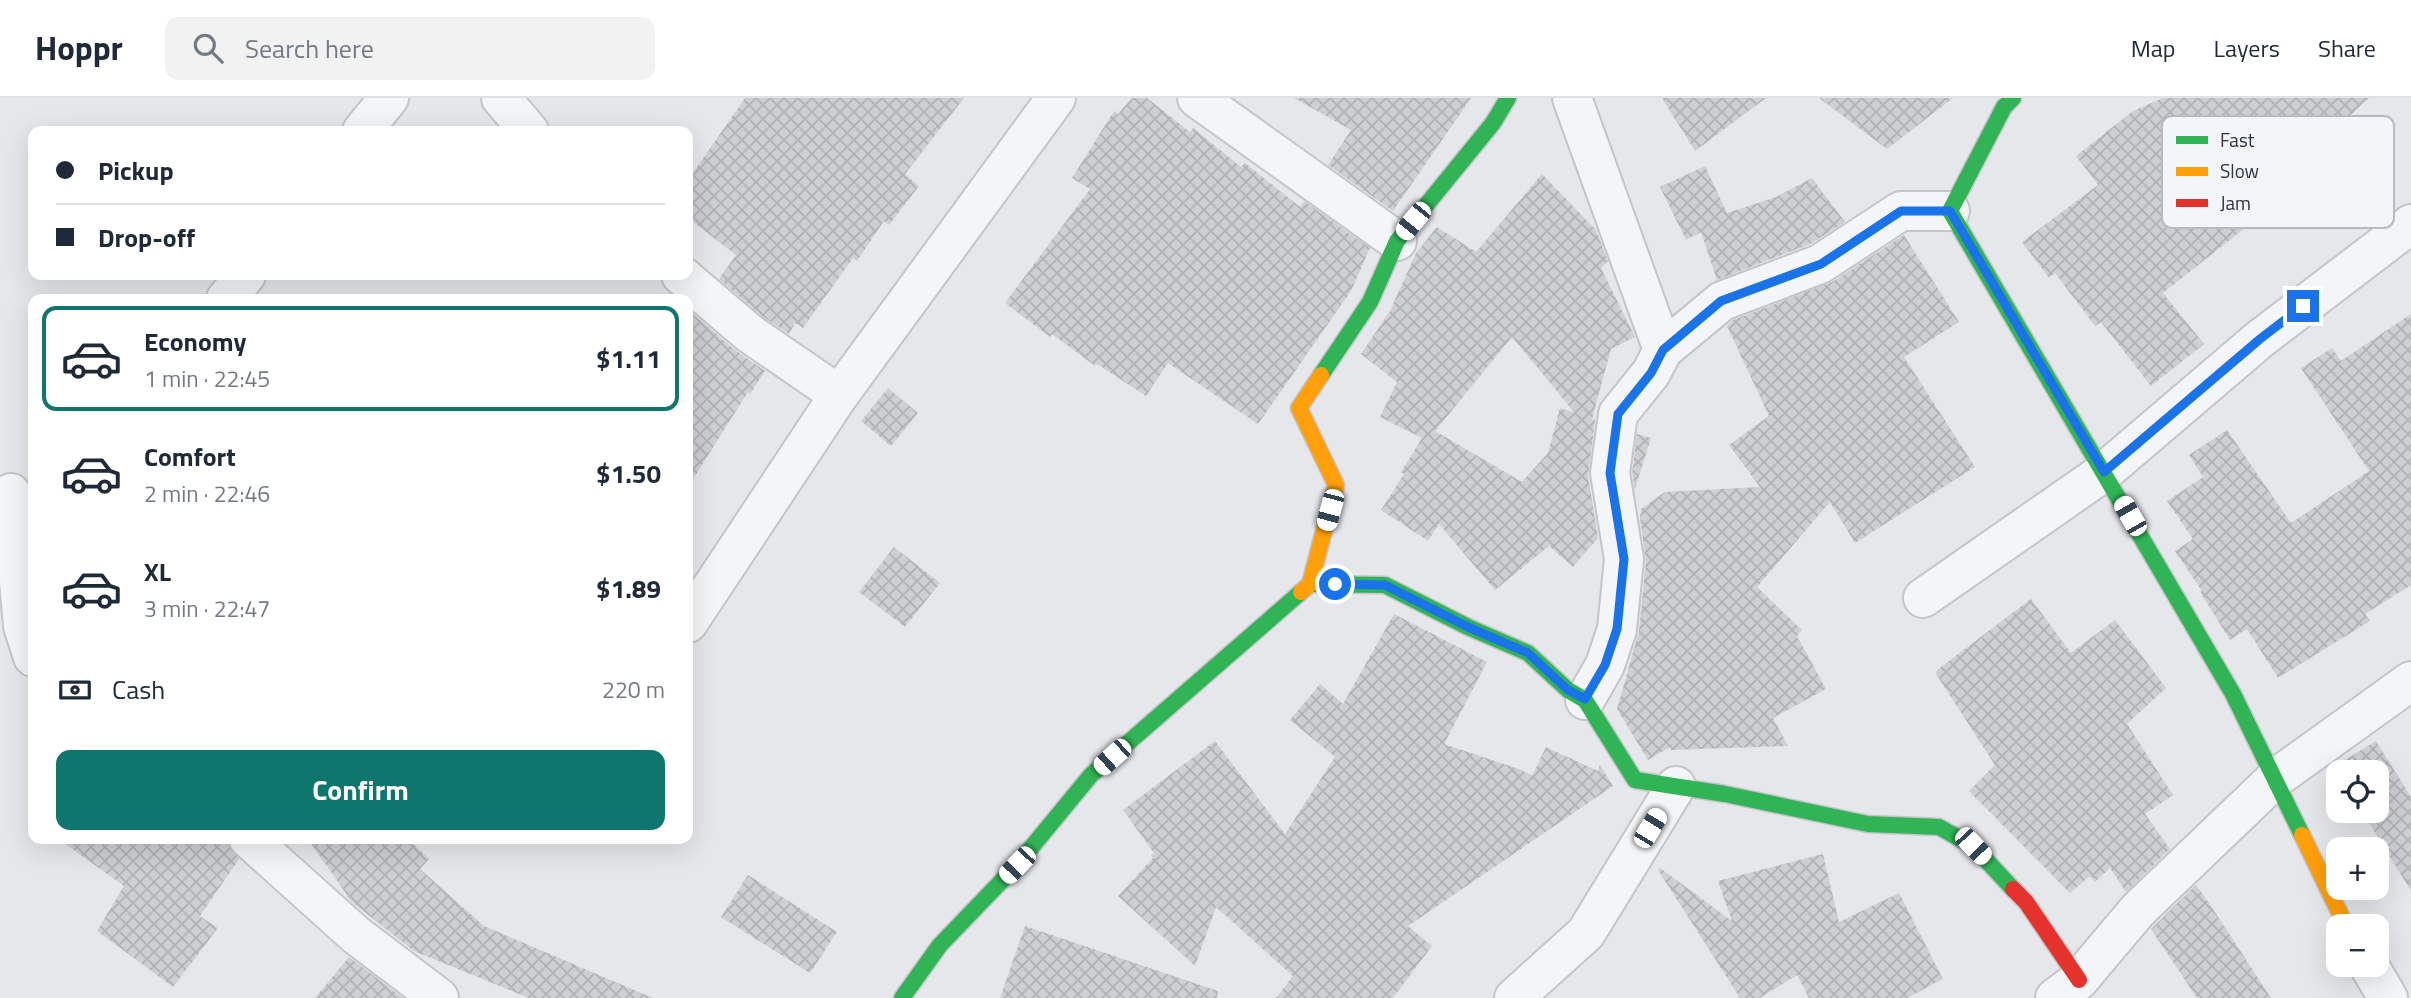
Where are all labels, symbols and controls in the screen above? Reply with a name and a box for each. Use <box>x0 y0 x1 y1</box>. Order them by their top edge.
search box <box>165 17 655 80</box>
text: Hoppr <box>35 23 123 73</box>
icon: search <box>189 29 227 67</box>
text: Search here <box>245 29 374 68</box>
text: Map <box>2131 30 2176 66</box>
text: Layers <box>2214 30 2280 66</box>
text: Share <box>2318 30 2376 66</box>
legend <box>2162 116 2394 228</box>
text: Fast <box>2220 125 2255 154</box>
text: Pickup <box>98 151 174 190</box>
text: Slow <box>2220 156 2259 185</box>
text: Jam <box>2220 188 2251 217</box>
car <box>1392 198 1435 244</box>
text: Drop-off <box>98 218 195 257</box>
route end <box>2287 290 2319 322</box>
text: Economy <box>144 322 246 361</box>
icon: car <box>60 327 123 390</box>
text: $1.11 <box>596 339 661 378</box>
text: 1 min · 22:45 <box>144 361 270 396</box>
text: Comfort <box>144 437 236 476</box>
icon: car <box>60 442 123 505</box>
text: $1.50 <box>596 454 661 493</box>
text: 2 min · 22:46 <box>144 476 270 511</box>
car <box>1315 487 1346 533</box>
car <box>2111 493 2150 539</box>
text: XL <box>144 552 171 591</box>
icon: car <box>60 557 123 620</box>
route start <box>1319 568 1351 600</box>
text: $1.89 <box>596 569 661 608</box>
text: 3 min · 22:47 <box>144 591 270 626</box>
text: Cash <box>112 670 165 709</box>
icon: cash <box>56 671 94 709</box>
text: 220 m <box>602 672 665 707</box>
car <box>1090 735 1135 779</box>
button: Confirm <box>56 750 665 830</box>
map controls <box>2326 760 2389 977</box>
button: locate <box>2326 760 2389 823</box>
car <box>1631 805 1670 851</box>
car <box>1951 824 1996 868</box>
button: + <box>2326 837 2389 900</box>
car <box>995 843 1040 887</box>
button: − <box>2326 914 2389 977</box>

